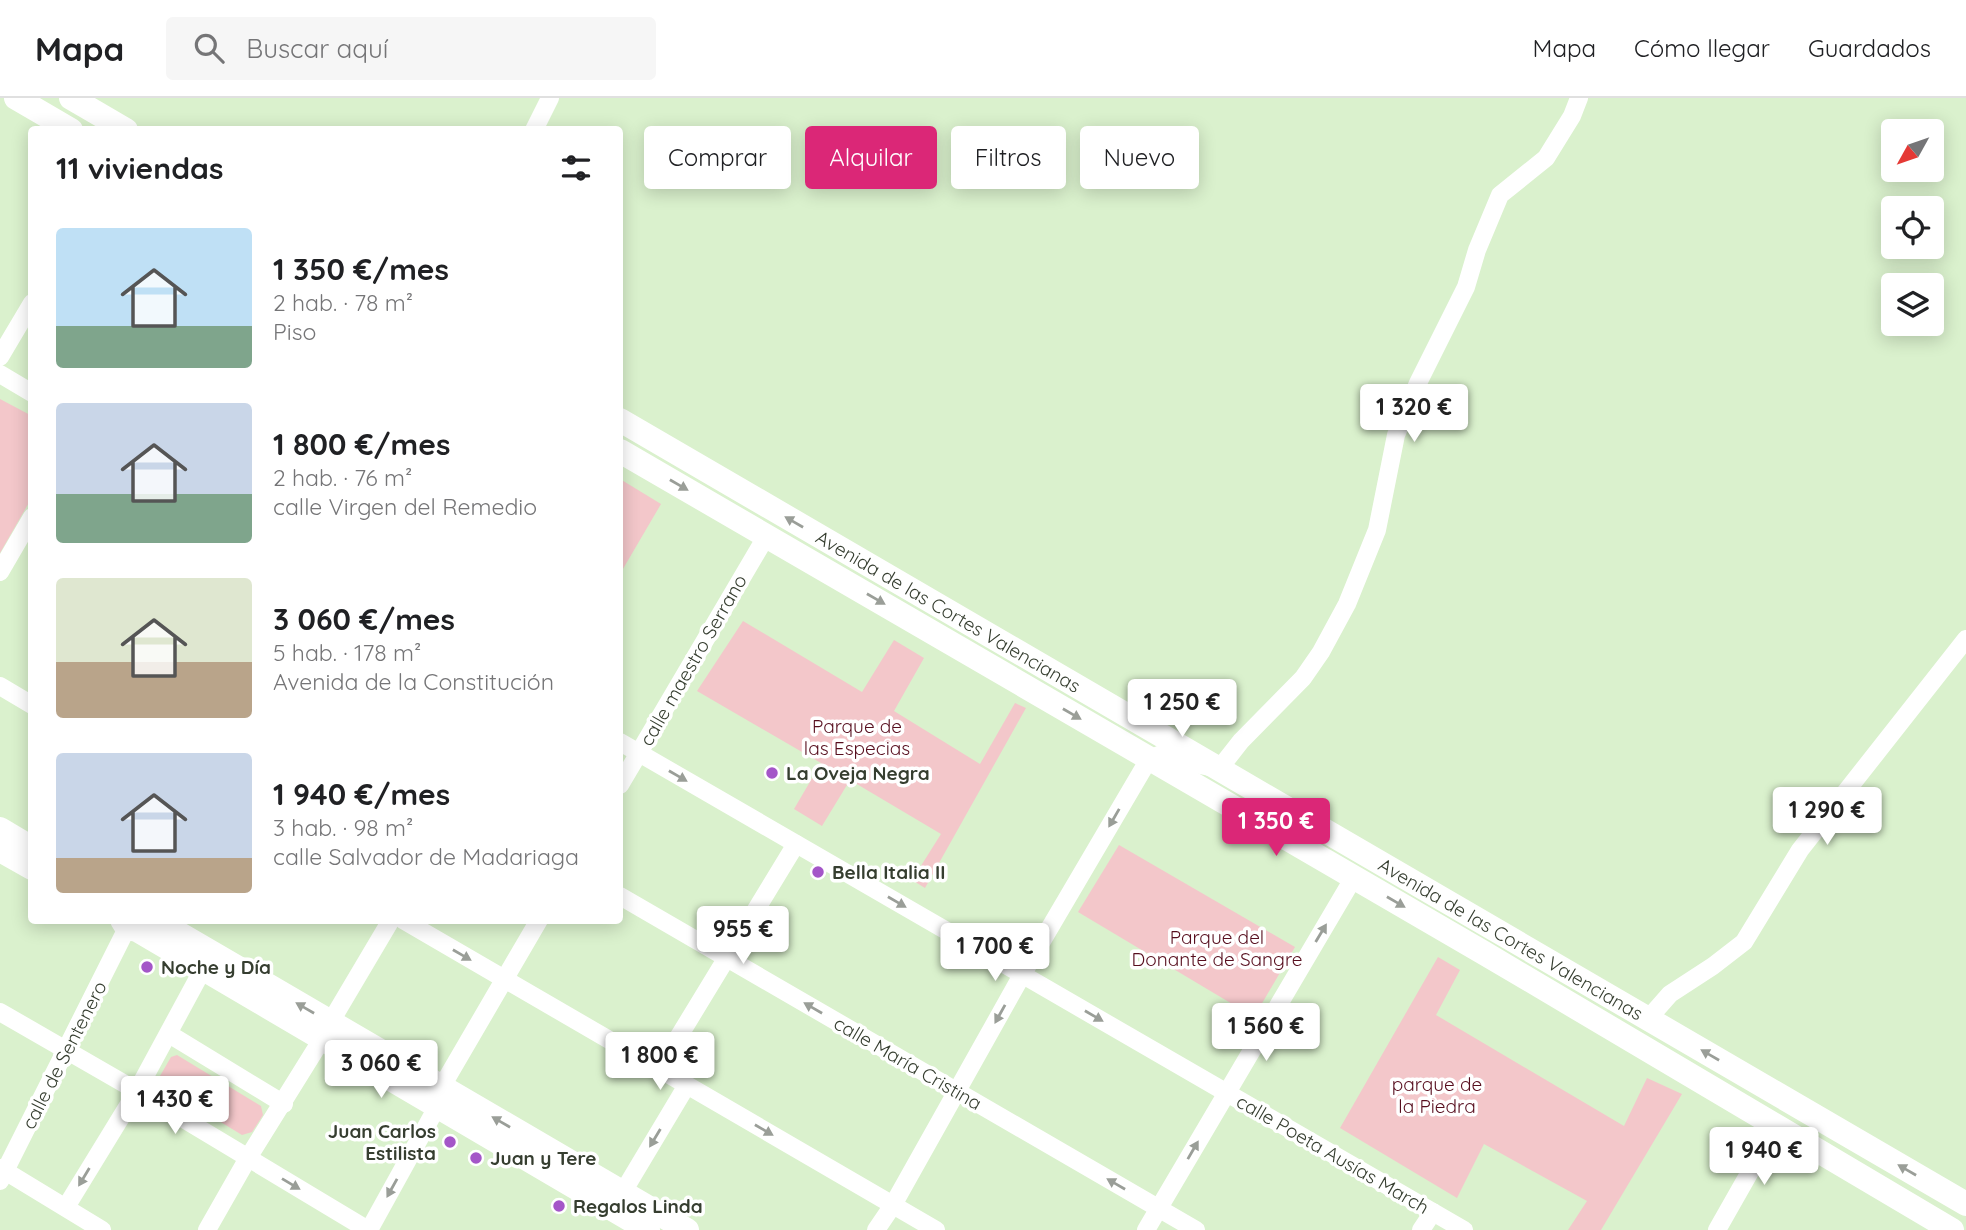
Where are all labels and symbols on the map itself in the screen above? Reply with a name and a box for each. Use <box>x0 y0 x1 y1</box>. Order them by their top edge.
north arrow <box>1881 119 1944 182</box>
pin: 1 320 € <box>1349 384 1479 444</box>
one-way arrow <box>669 479 688 491</box>
one-way arrow <box>784 516 803 528</box>
street label: Avenida de las Cortes Valencianas <box>812 525 1085 698</box>
street label: calle maestro Serrano <box>634 570 752 750</box>
one-way arrow <box>866 593 885 605</box>
pin: 1 250 € <box>1117 680 1247 739</box>
one-way arrow <box>1063 708 1082 720</box>
park label: Parque de las Especias <box>804 714 910 760</box>
place label: La Oveja Negra <box>786 761 930 785</box>
marker: La Oveja Negra <box>764 765 780 781</box>
one-way arrow <box>669 770 688 783</box>
pin: 1 290 € <box>1762 788 1892 847</box>
pin: 1 350 € <box>1211 798 1341 858</box>
one-way arrow <box>1108 808 1120 827</box>
street label: Avenida de las Cortes Valencianas <box>1374 852 1648 1025</box>
place label: Bella Italia II <box>832 860 945 884</box>
marker: Bella Italia II <box>810 864 826 880</box>
one-way arrow <box>1387 895 1406 908</box>
one-way arrow <box>887 896 906 908</box>
pin: 955 € <box>694 906 792 966</box>
one-way arrow <box>1314 923 1327 942</box>
pin: 1 700 € <box>930 924 1060 983</box>
park label: Parque del Donante de Sangre <box>1131 925 1303 971</box>
one-way arrow <box>452 949 471 961</box>
place label: Noche y Día <box>161 955 271 979</box>
marker: Noche y Día <box>139 959 155 975</box>
street label: calle de Sentenero <box>16 977 112 1133</box>
one-way arrow <box>295 1001 314 1014</box>
one-way arrow <box>804 1002 823 1014</box>
pin: 1 560 € <box>1201 1004 1331 1063</box>
one-way arrow <box>994 1005 1006 1024</box>
one-way arrow <box>1084 1010 1103 1022</box>
street label: calle María Cristina <box>830 1011 986 1115</box>
pin: 1 800 € <box>595 1032 725 1092</box>
pin: 3 060 € <box>316 1040 446 1100</box>
one-way arrow <box>1701 1049 1720 1061</box>
park label: parque de la Piedra <box>1392 1072 1482 1118</box>
pin: 1 430 € <box>110 1076 240 1136</box>
street label: calle Poeta Ausías March <box>1232 1089 1434 1219</box>
one-way arrow <box>492 1116 511 1128</box>
place label: Juan Carlos Estilista <box>328 1119 436 1165</box>
one-way arrow <box>755 1124 774 1136</box>
pin: 1 940 € <box>1699 1128 1829 1187</box>
one-way arrow <box>649 1129 661 1148</box>
marker: Juan Carlos Estilista <box>442 1134 458 1150</box>
one-way arrow <box>1187 1140 1199 1160</box>
place label: Juan y Tere <box>490 1146 597 1170</box>
marker: Juan y Tere <box>468 1150 484 1166</box>
one-way arrow <box>1897 1164 1917 1176</box>
one-way arrow <box>78 1168 91 1187</box>
one-way arrow <box>281 1177 300 1190</box>
one-way arrow <box>386 1178 398 1197</box>
one-way arrow <box>1106 1178 1126 1190</box>
place label: Regalos Linda <box>573 1194 703 1218</box>
marker: Regalos Linda <box>551 1198 567 1214</box>

